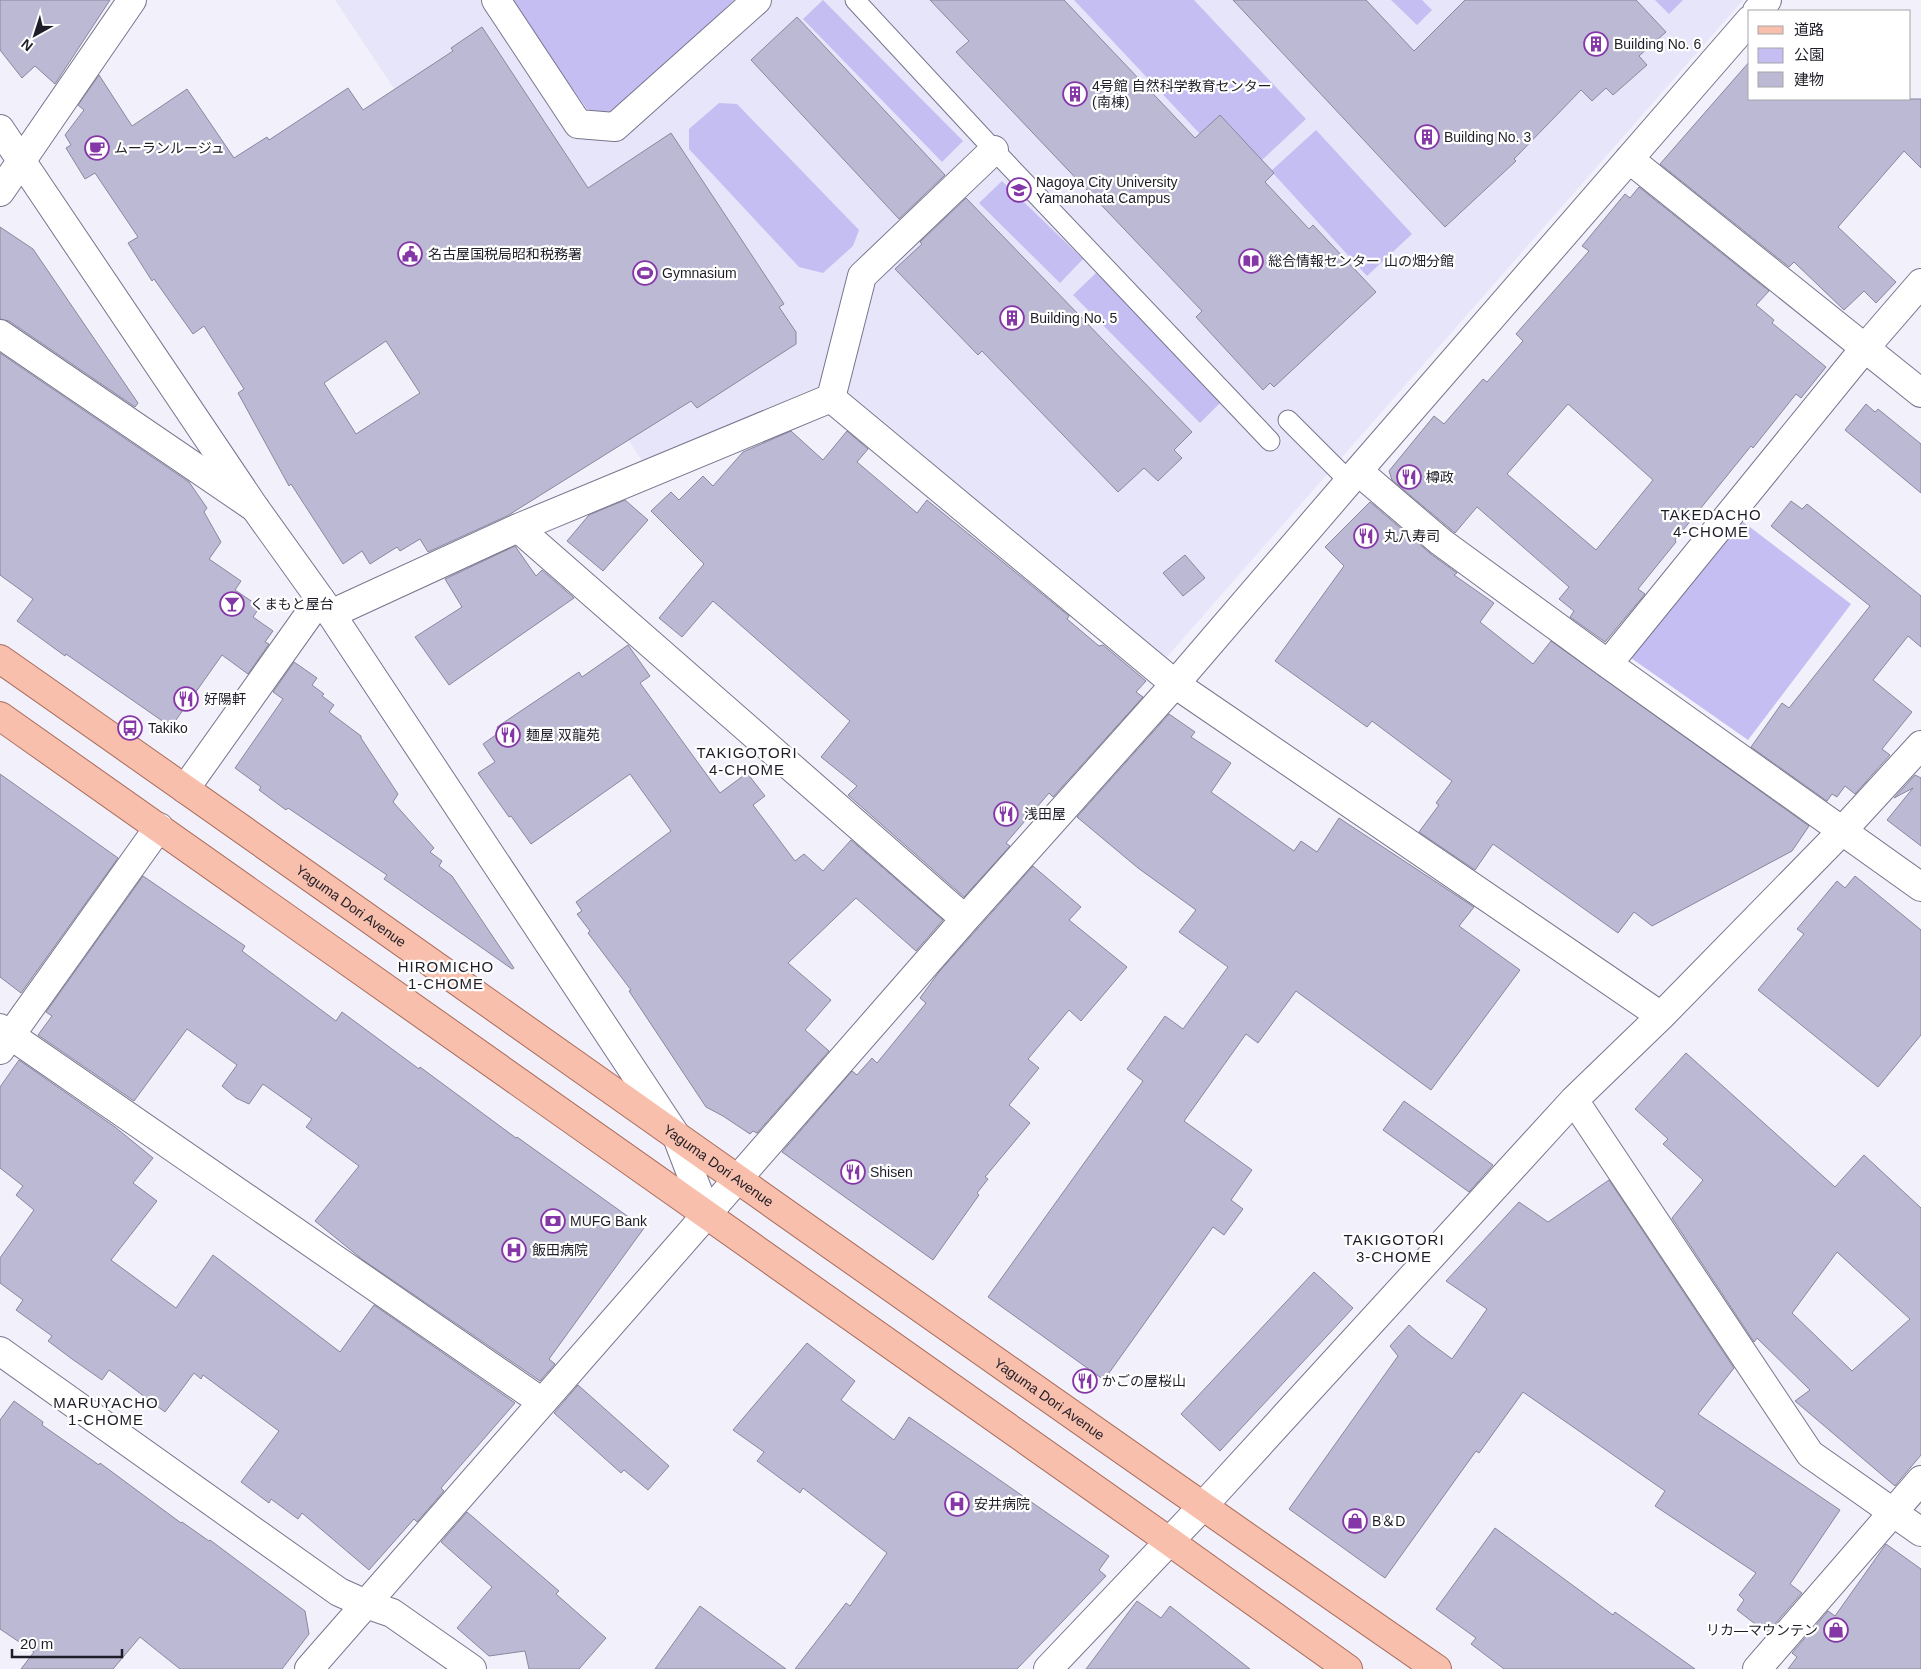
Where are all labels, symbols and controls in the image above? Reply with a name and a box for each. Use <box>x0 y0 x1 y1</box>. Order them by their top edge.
north arrow <box>10 10 60 60</box>
legend <box>1748 10 1911 100</box>
text: 道路 <box>1794 21 1824 38</box>
building icon: Building No. 6 <box>1583 31 1609 57</box>
text: N <box>18 36 36 55</box>
place label: Building No. 6 <box>1614 36 1701 52</box>
text: 公園 <box>1794 46 1824 63</box>
text: 建物 <box>1794 71 1824 88</box>
place label: 4号館 自然科学教育センター (南棟) <box>1092 78 1272 110</box>
building icon: 4号館 自然科学教育センター (南棟) <box>1062 81 1088 107</box>
building icon: Building No. 3 <box>1414 124 1440 150</box>
place label: Building No. 3 <box>1444 129 1531 145</box>
cafe icon: ムーランルージュ <box>84 135 110 161</box>
place label: ムーランルージュ <box>114 140 225 156</box>
place label: Nagoya City University Yamanohata Campus <box>1036 174 1178 206</box>
school or university icon: Nagoya City University Yamanohata Campus <box>1006 177 1032 203</box>
public building icon: 名古屋国税局昭和税務署 <box>397 241 423 267</box>
place label: 名古屋国税局昭和税務署 <box>428 246 582 262</box>
library icon: 総合情報センター 山の畑分館 <box>1238 248 1264 274</box>
place label: 総合情報センター 山の畑分館 <box>1268 253 1454 269</box>
sports icon: Gymnasium <box>632 260 658 286</box>
place label: Gymnasium <box>662 265 737 281</box>
building icon: Building No. 5 <box>999 305 1025 331</box>
place label: Building No. 5 <box>1030 310 1117 326</box>
restaurant icon: 樽政 <box>1396 464 1422 490</box>
place label: 樽政 <box>1426 469 1454 485</box>
district label: TAKEDACHO 4-CHOME <box>1660 506 1762 540</box>
restaurant icon: 丸八寿司 <box>1353 523 1379 549</box>
place label: 丸八寿司 <box>1384 528 1440 544</box>
bar icon: くまもと屋台 <box>219 591 245 617</box>
place label: くまもと屋台 <box>250 596 334 612</box>
restaurant icon: 好陽軒 <box>173 686 199 712</box>
place label: 好陽軒 <box>204 691 246 707</box>
bus stop icon: Takiko <box>117 715 143 741</box>
place label: Takiko <box>148 720 188 736</box>
restaurant icon: 麺屋 双龍苑 <box>495 722 521 748</box>
place label: 麺屋 双龍苑 <box>526 727 600 743</box>
district label: TAKIGOTORI 4-CHOME <box>696 744 798 778</box>
restaurant icon: 浅田屋 <box>993 801 1019 827</box>
place label: 浅田屋 <box>1024 806 1066 822</box>
street label: Yaguma Dori Avenue <box>293 861 409 950</box>
district label: HIROMICHO 1-CHOME <box>398 958 494 992</box>
street label: Yaguma Dori Avenue <box>660 1121 777 1210</box>
restaurant icon: Shisen <box>840 1159 866 1185</box>
place label: Shisen <box>870 1164 913 1180</box>
bank icon: MUFG Bank <box>540 1208 566 1234</box>
place label: MUFG Bank <box>570 1213 648 1229</box>
district label: TAKIGOTORI 3-CHOME <box>1343 1231 1445 1265</box>
hospital icon: 飯田病院 <box>501 1237 527 1263</box>
place label: 飯田病院 <box>532 1242 588 1258</box>
street label: Yaguma Dori Avenue <box>991 1355 1108 1443</box>
restaurant icon: かごの屋桜山 <box>1072 1368 1098 1394</box>
place label: かごの屋桜山 <box>1102 1373 1186 1389</box>
district label: MARUYACHO 1-CHOME <box>53 1394 159 1428</box>
hospital icon: 安井病院 <box>944 1491 970 1517</box>
place label: 安井病院 <box>974 1496 1030 1512</box>
shop icon: B＆D <box>1342 1508 1368 1534</box>
place label: B＆D <box>1372 1513 1405 1529</box>
shop icon: リカ―マウンテン <box>1823 1617 1849 1643</box>
place label: リカ―マウンテン <box>1706 1622 1818 1638</box>
scale bar <box>12 1626 122 1658</box>
text: 20 m <box>20 1635 53 1652</box>

